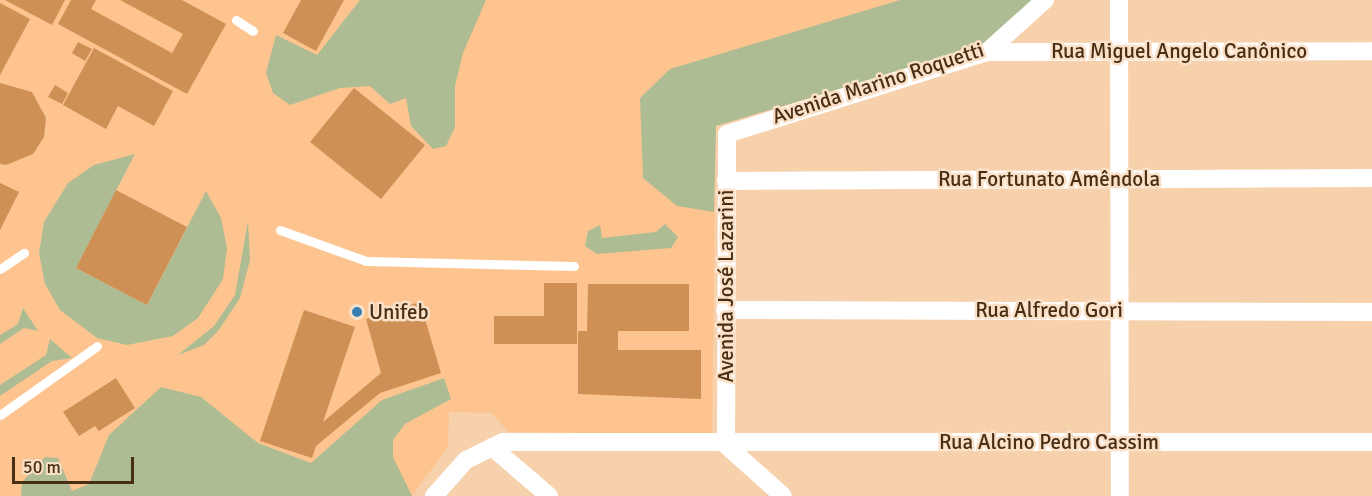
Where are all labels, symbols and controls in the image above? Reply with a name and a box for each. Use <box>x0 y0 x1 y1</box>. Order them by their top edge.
street label: Avenida Marino Roquetti <box>769 37 987 129</box>
street label: Rua Miguel Angelo Canônico <box>1051 38 1307 64</box>
street label: Rua Fortunato Amêndola <box>938 166 1160 192</box>
street label: Avenida José Lazarini <box>713 190 739 382</box>
street label: Rua Alfredo Gori <box>975 297 1123 323</box>
place label: Unifeb <box>369 299 429 325</box>
marker: Unifeb <box>350 305 364 319</box>
street label: Rua Alcino Pedro Cassim <box>939 429 1159 455</box>
scale bar <box>15 445 136 483</box>
text: 50 m <box>23 456 61 478</box>

